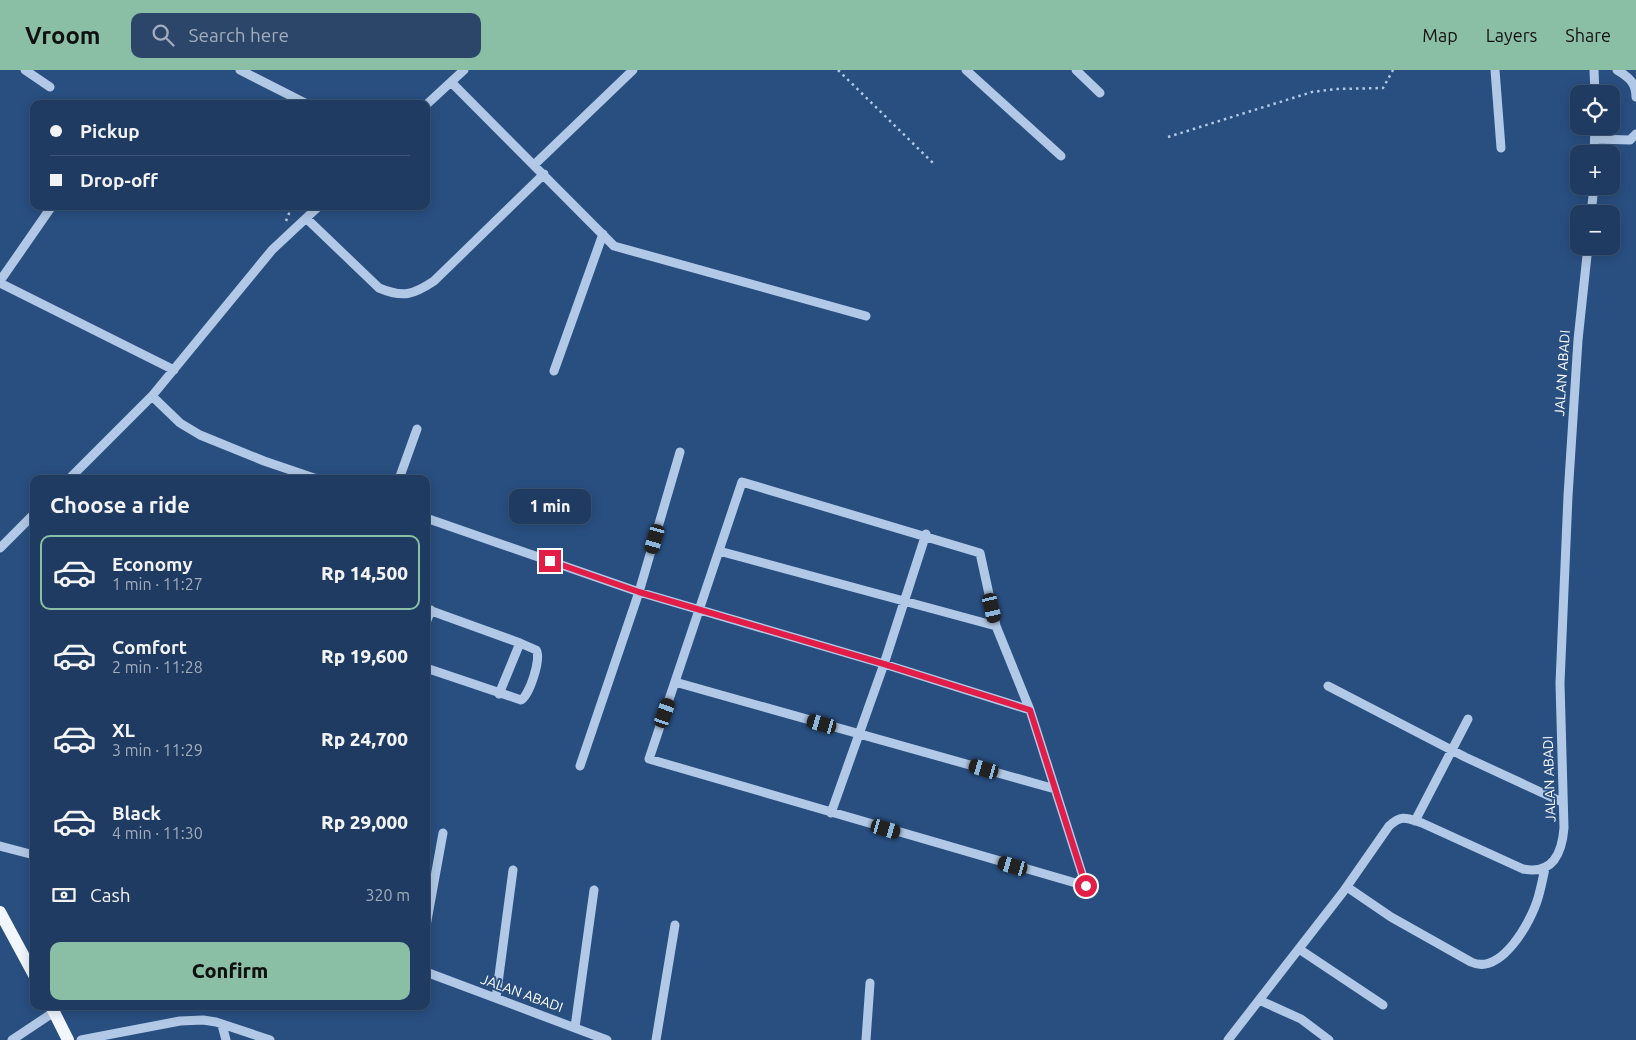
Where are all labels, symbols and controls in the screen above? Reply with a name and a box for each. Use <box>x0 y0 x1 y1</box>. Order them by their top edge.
search box <box>131 13 481 58</box>
icon: search <box>149 21 177 49</box>
text: Vroom <box>25 22 101 49</box>
text: Search here <box>189 24 289 46</box>
text: Map <box>1422 25 1458 45</box>
text: Layers <box>1486 25 1537 45</box>
text: Share <box>1565 25 1611 45</box>
map controls <box>1570 85 1620 255</box>
button: locate <box>1570 85 1620 135</box>
text: Pickup <box>80 120 140 142</box>
button: + <box>1570 145 1620 195</box>
text: Drop-off <box>80 169 158 191</box>
button: − <box>1570 205 1620 255</box>
street label: JALAN ABADI <box>1551 329 1573 417</box>
callout: 1 min <box>509 488 591 524</box>
text: Choose a ride <box>50 492 190 517</box>
text: 1 min <box>530 497 570 515</box>
car <box>643 523 666 555</box>
icon: car <box>52 550 97 595</box>
route end <box>539 550 561 572</box>
text: Economy <box>112 553 193 575</box>
text: Rp 14,500 <box>321 562 408 584</box>
text: 1 min · 11:27 <box>112 575 203 593</box>
car <box>981 592 1002 624</box>
icon: car <box>52 633 97 678</box>
text: Comfort <box>112 636 187 658</box>
text: Rp 19,600 <box>321 645 408 667</box>
text: 2 min · 11:28 <box>112 658 203 676</box>
car <box>653 696 676 730</box>
car <box>805 713 838 735</box>
icon: car <box>52 716 97 761</box>
text: XL <box>112 719 135 741</box>
text: Rp 24,700 <box>321 728 408 750</box>
street label: JALAN ABADI <box>1539 736 1559 822</box>
text: 3 min · 11:29 <box>112 741 203 759</box>
car <box>967 758 1000 780</box>
icon: car <box>52 799 97 844</box>
text: Black <box>112 802 161 824</box>
text: Rp 29,000 <box>321 811 408 833</box>
car <box>869 818 902 840</box>
text: 4 min · 11:30 <box>112 824 203 842</box>
car <box>996 855 1029 877</box>
route start <box>1075 875 1097 897</box>
icon: cash <box>50 881 78 909</box>
text: Cash <box>90 884 131 906</box>
text: 320 m <box>365 886 410 904</box>
button: Confirm <box>50 942 410 1000</box>
street label: JALAN ABADI <box>479 971 565 1015</box>

